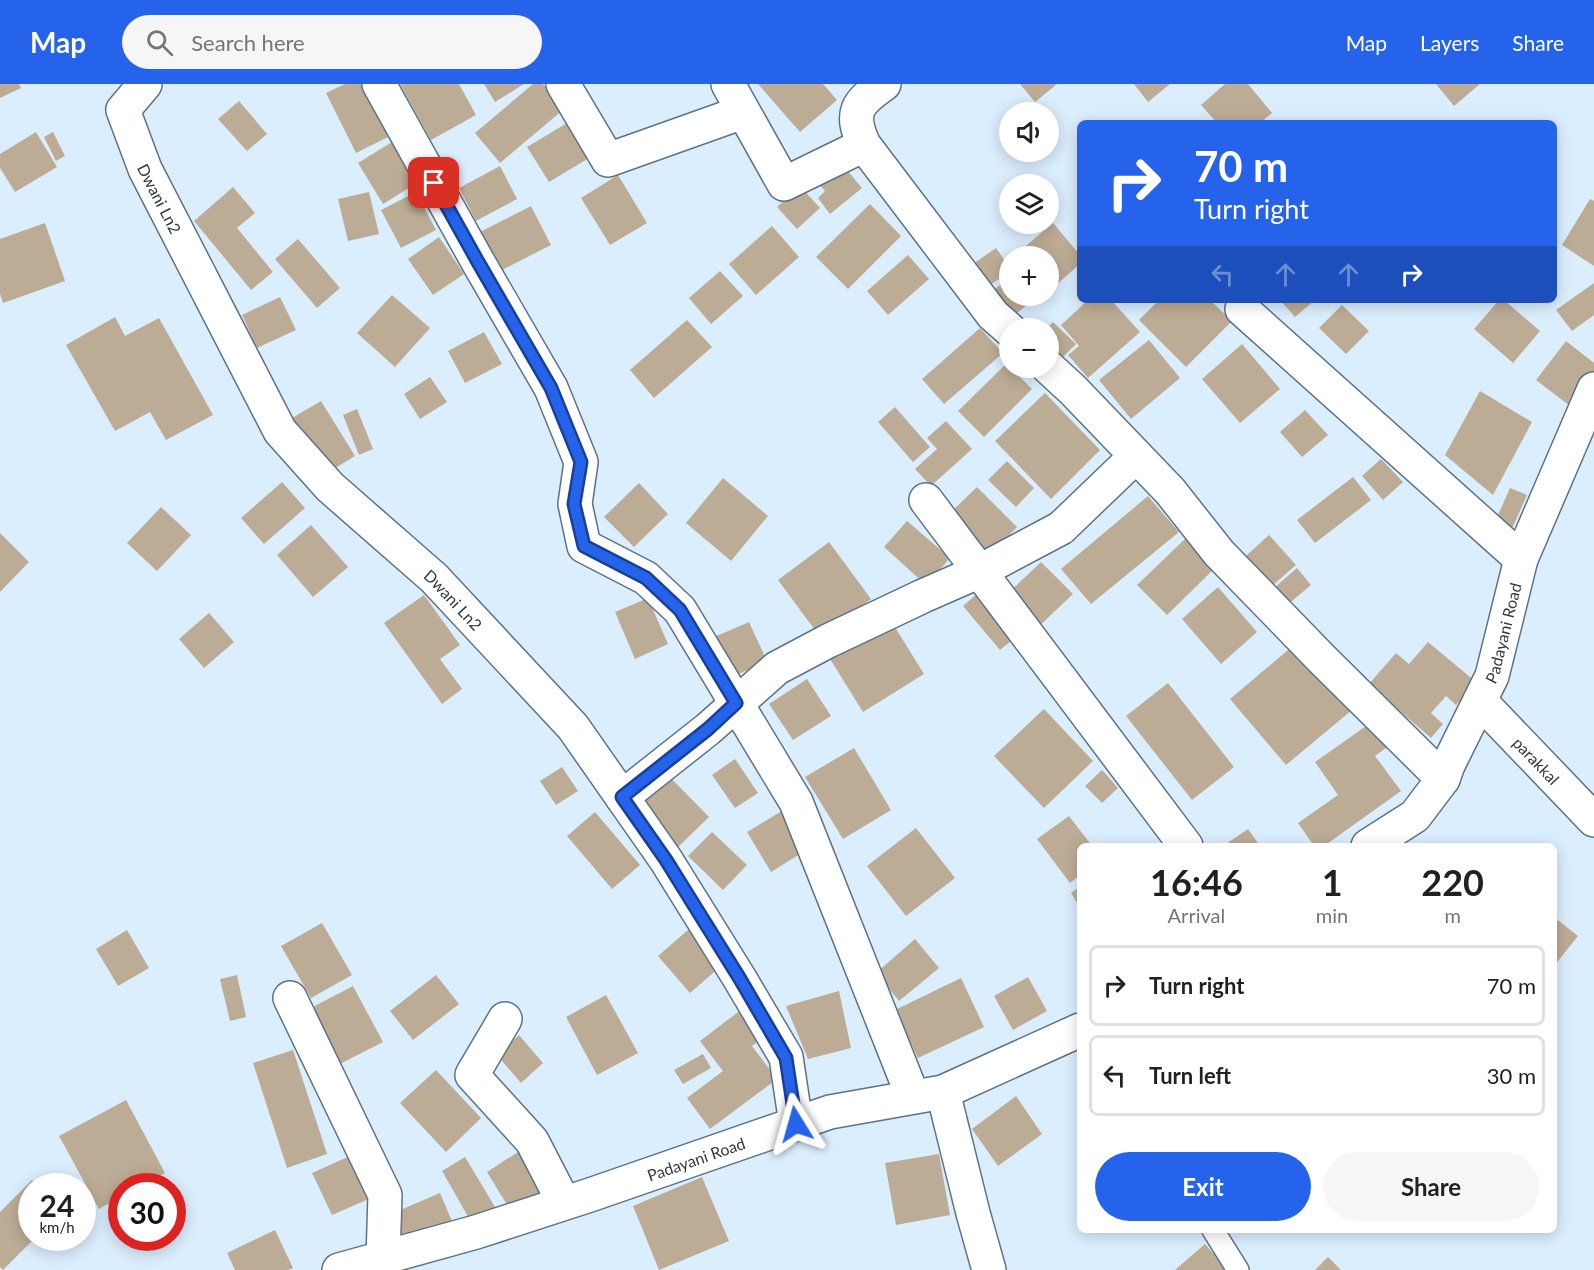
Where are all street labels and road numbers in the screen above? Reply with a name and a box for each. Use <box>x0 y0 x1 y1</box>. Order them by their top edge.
street label: Dwani Ln2 <box>134 160 186 236</box>
street label: Dwani Ln2 <box>421 565 487 633</box>
street label: Padayani Road <box>1481 581 1524 686</box>
street label: parakkal <box>1510 732 1564 788</box>
street label: Padayani Road <box>644 1133 747 1184</box>

